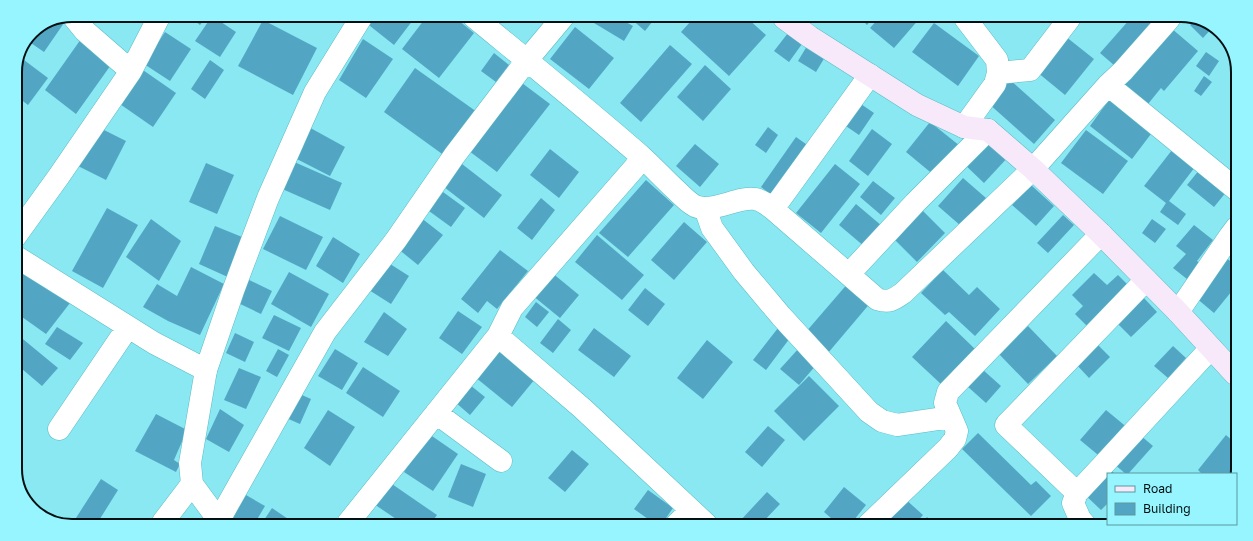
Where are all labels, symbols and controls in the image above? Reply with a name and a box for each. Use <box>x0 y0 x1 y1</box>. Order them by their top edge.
legend <box>1107 473 1237 525</box>
text: Road <box>1143 481 1172 496</box>
text: Building <box>1143 501 1191 516</box>

